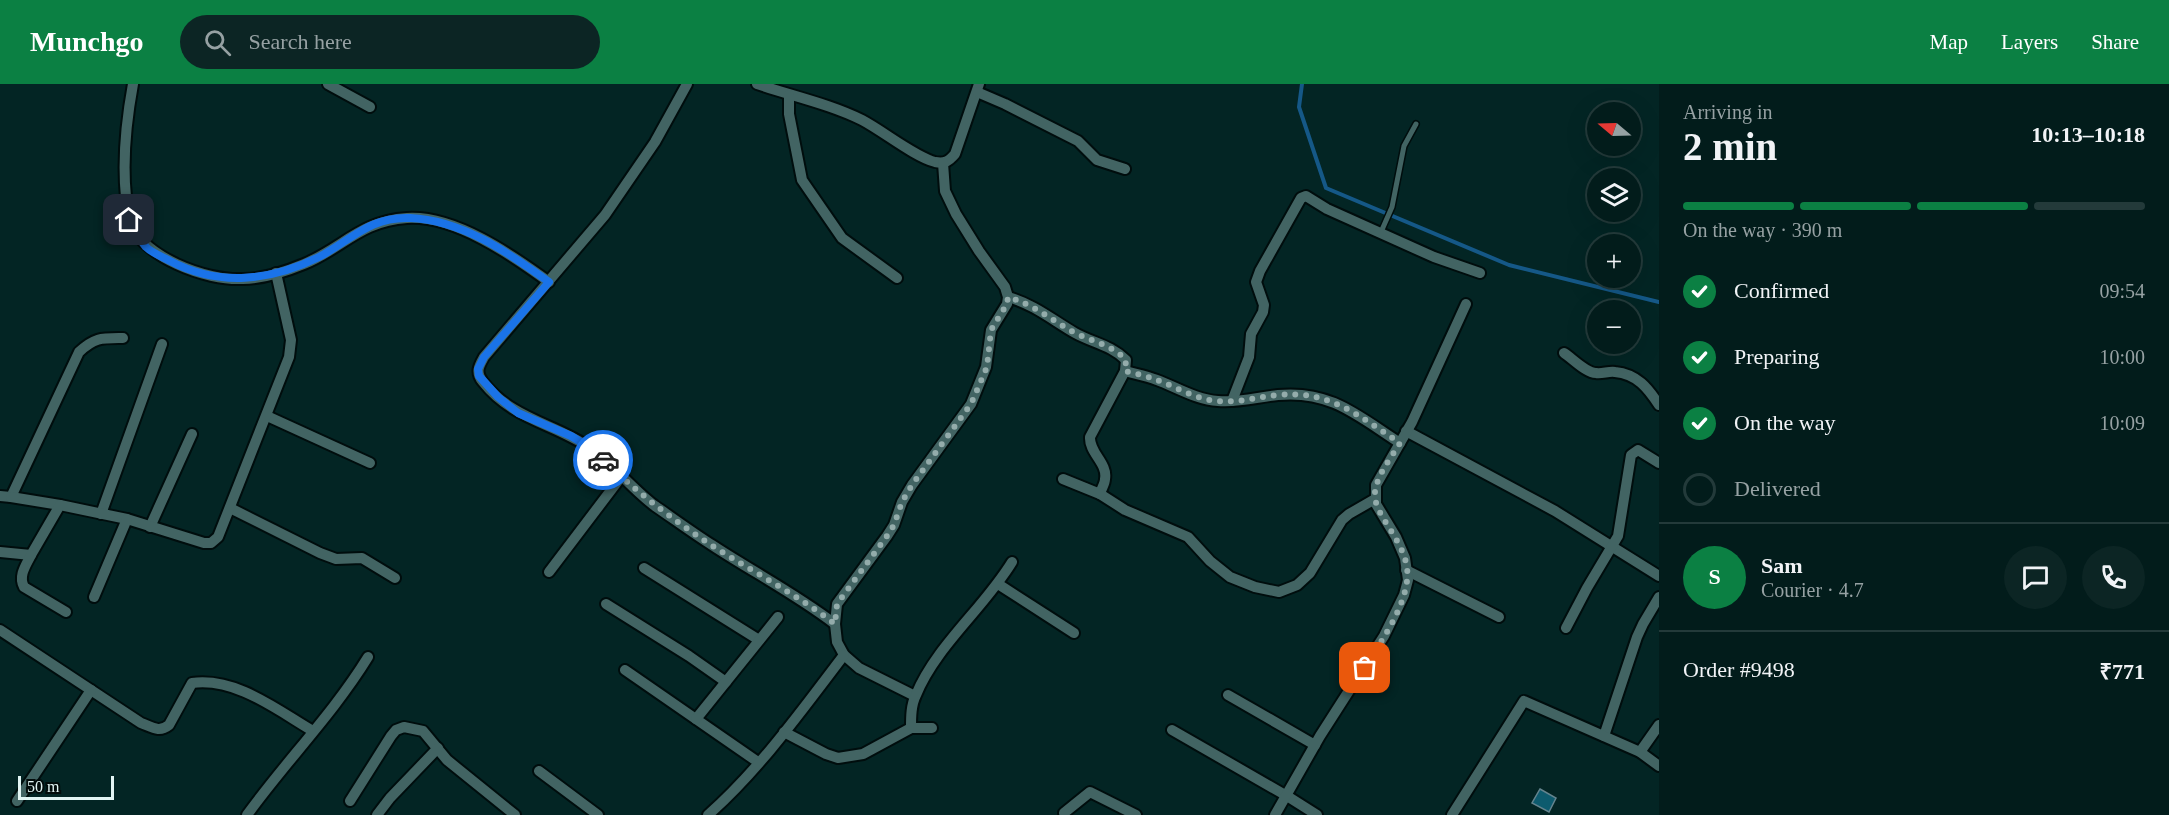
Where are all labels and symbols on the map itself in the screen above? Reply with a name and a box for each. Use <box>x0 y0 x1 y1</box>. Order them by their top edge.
north arrow <box>1587 102 1641 156</box>
pin <box>103 194 154 245</box>
courier <box>573 430 633 490</box>
pin <box>1339 642 1390 693</box>
scale bar <box>18 773 114 800</box>

